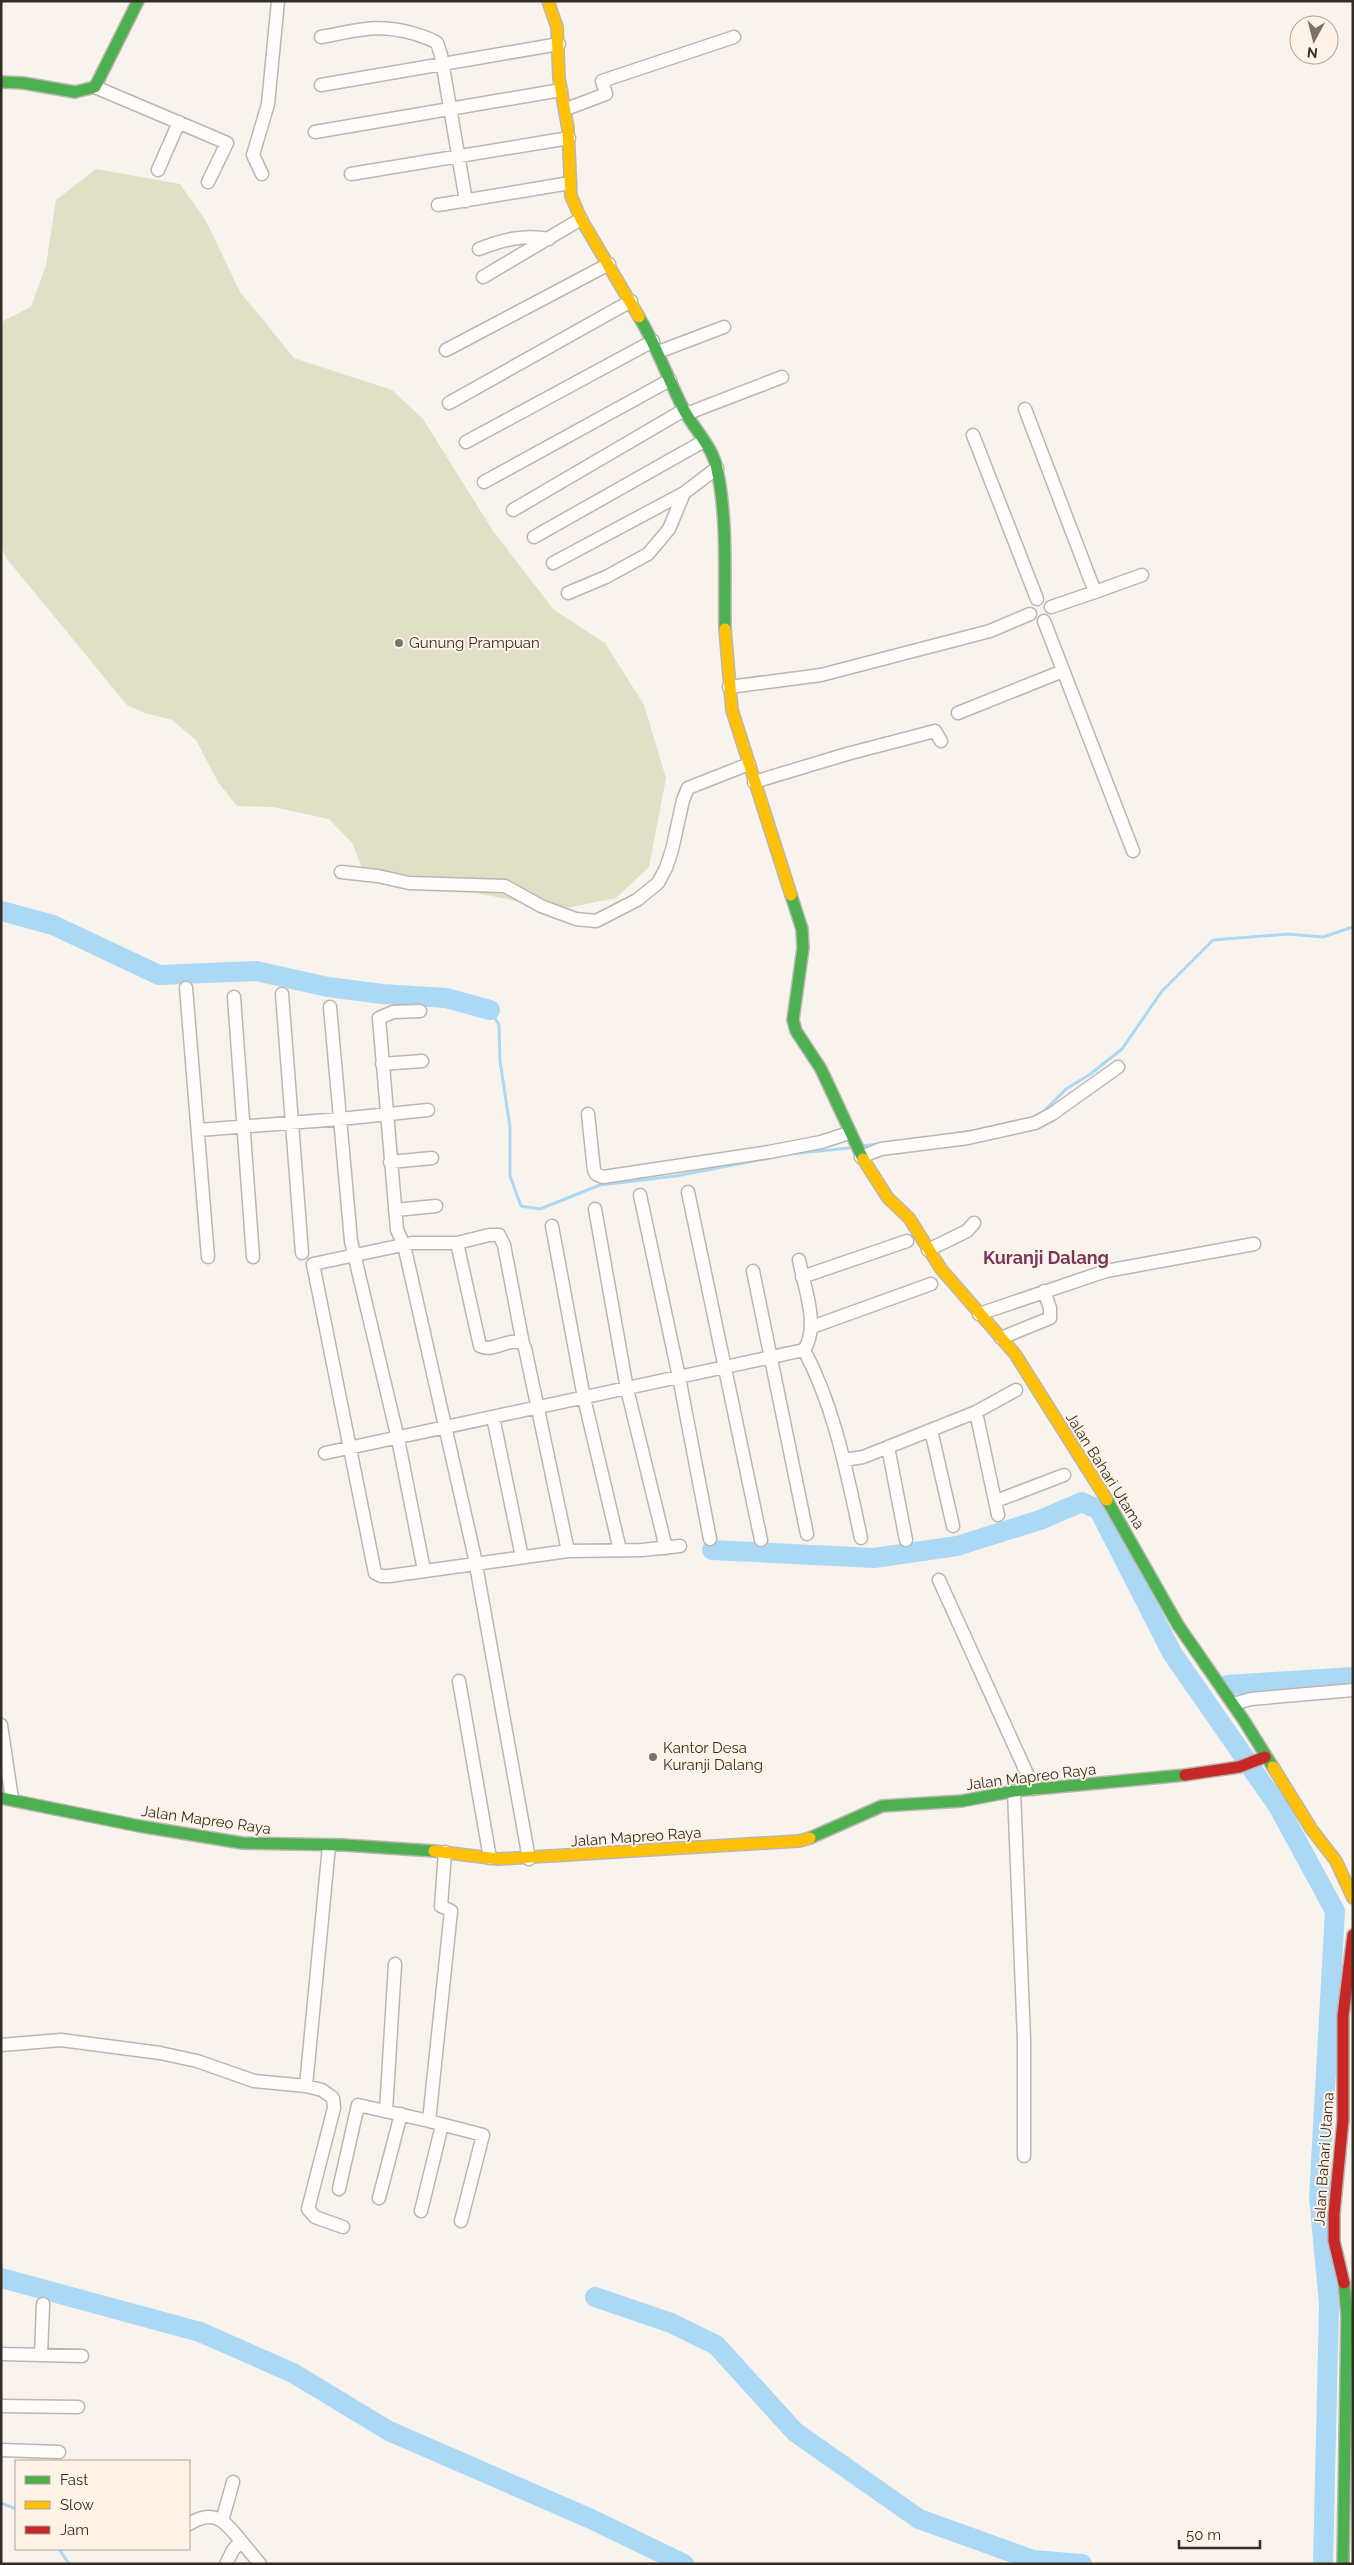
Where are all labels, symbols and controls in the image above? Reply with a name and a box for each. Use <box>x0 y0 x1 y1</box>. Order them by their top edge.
north arrow <box>1289 15 1339 65</box>
text: N <box>1306 44 1319 61</box>
place label: Gunung Prampuan <box>409 634 540 652</box>
marker: Gunung Prampuan <box>393 637 405 649</box>
district label: Kuranji Dalang <box>983 1247 1109 1268</box>
street label: Jalan Bahari Utama <box>1062 1409 1148 1533</box>
place label: Kantor Desa Kuranji Dalang <box>663 1739 763 1774</box>
marker: Kantor Desa Kuranji Dalang <box>647 1751 659 1763</box>
street label: Jalan Mapreo Raya <box>965 1760 1097 1794</box>
street label: Jalan Mapreo Raya <box>140 1802 272 1838</box>
street label: Jalan Mapreo Raya <box>570 1823 702 1851</box>
street label: Jalan Bahari Utama <box>1310 2092 1338 2226</box>
legend <box>15 2460 190 2550</box>
text: Fast <box>60 2471 88 2489</box>
text: Slow <box>60 2496 94 2514</box>
scale bar <box>1179 2518 1260 2550</box>
text: Jam <box>60 2521 89 2539</box>
text: 50 m <box>1186 2526 1221 2544</box>

